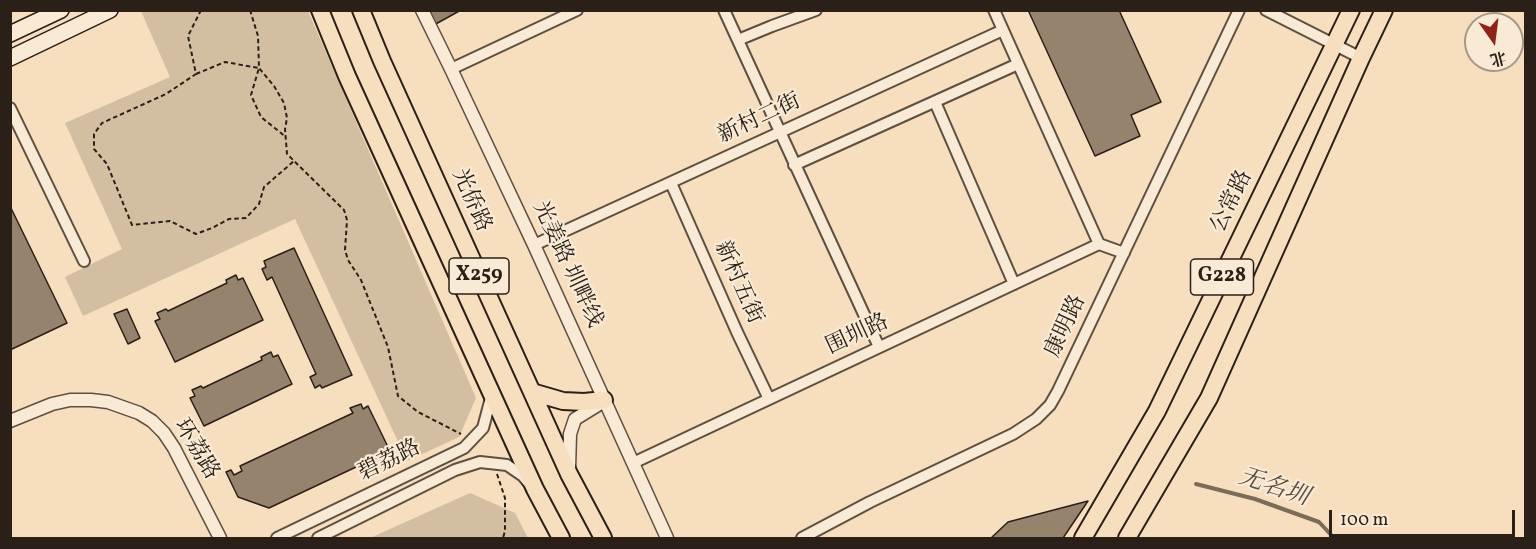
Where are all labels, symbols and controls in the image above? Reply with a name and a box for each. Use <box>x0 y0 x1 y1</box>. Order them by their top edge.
north arrow <box>1464 12 1524 72</box>
text: 北 <box>1487 45 1508 70</box>
street label: 新村二街 <box>715 89 805 151</box>
street label: 光侨路 <box>445 165 495 237</box>
street label: 公常路 <box>1207 167 1259 237</box>
street label: 光姜路 圳畔线 <box>525 198 607 332</box>
street label: 新村五街 <box>707 237 767 329</box>
road number: X259 <box>449 258 509 294</box>
road number: G228 <box>1190 259 1254 295</box>
street label: 康明路 <box>1041 292 1093 362</box>
street label: 围圳路 <box>823 310 893 362</box>
street label: 环荔路 <box>167 415 223 485</box>
street label: 碧荔路 <box>355 436 425 488</box>
water label: 无名圳 <box>1234 464 1312 514</box>
scale bar <box>1332 498 1518 536</box>
text: 100 m <box>1340 508 1389 533</box>

